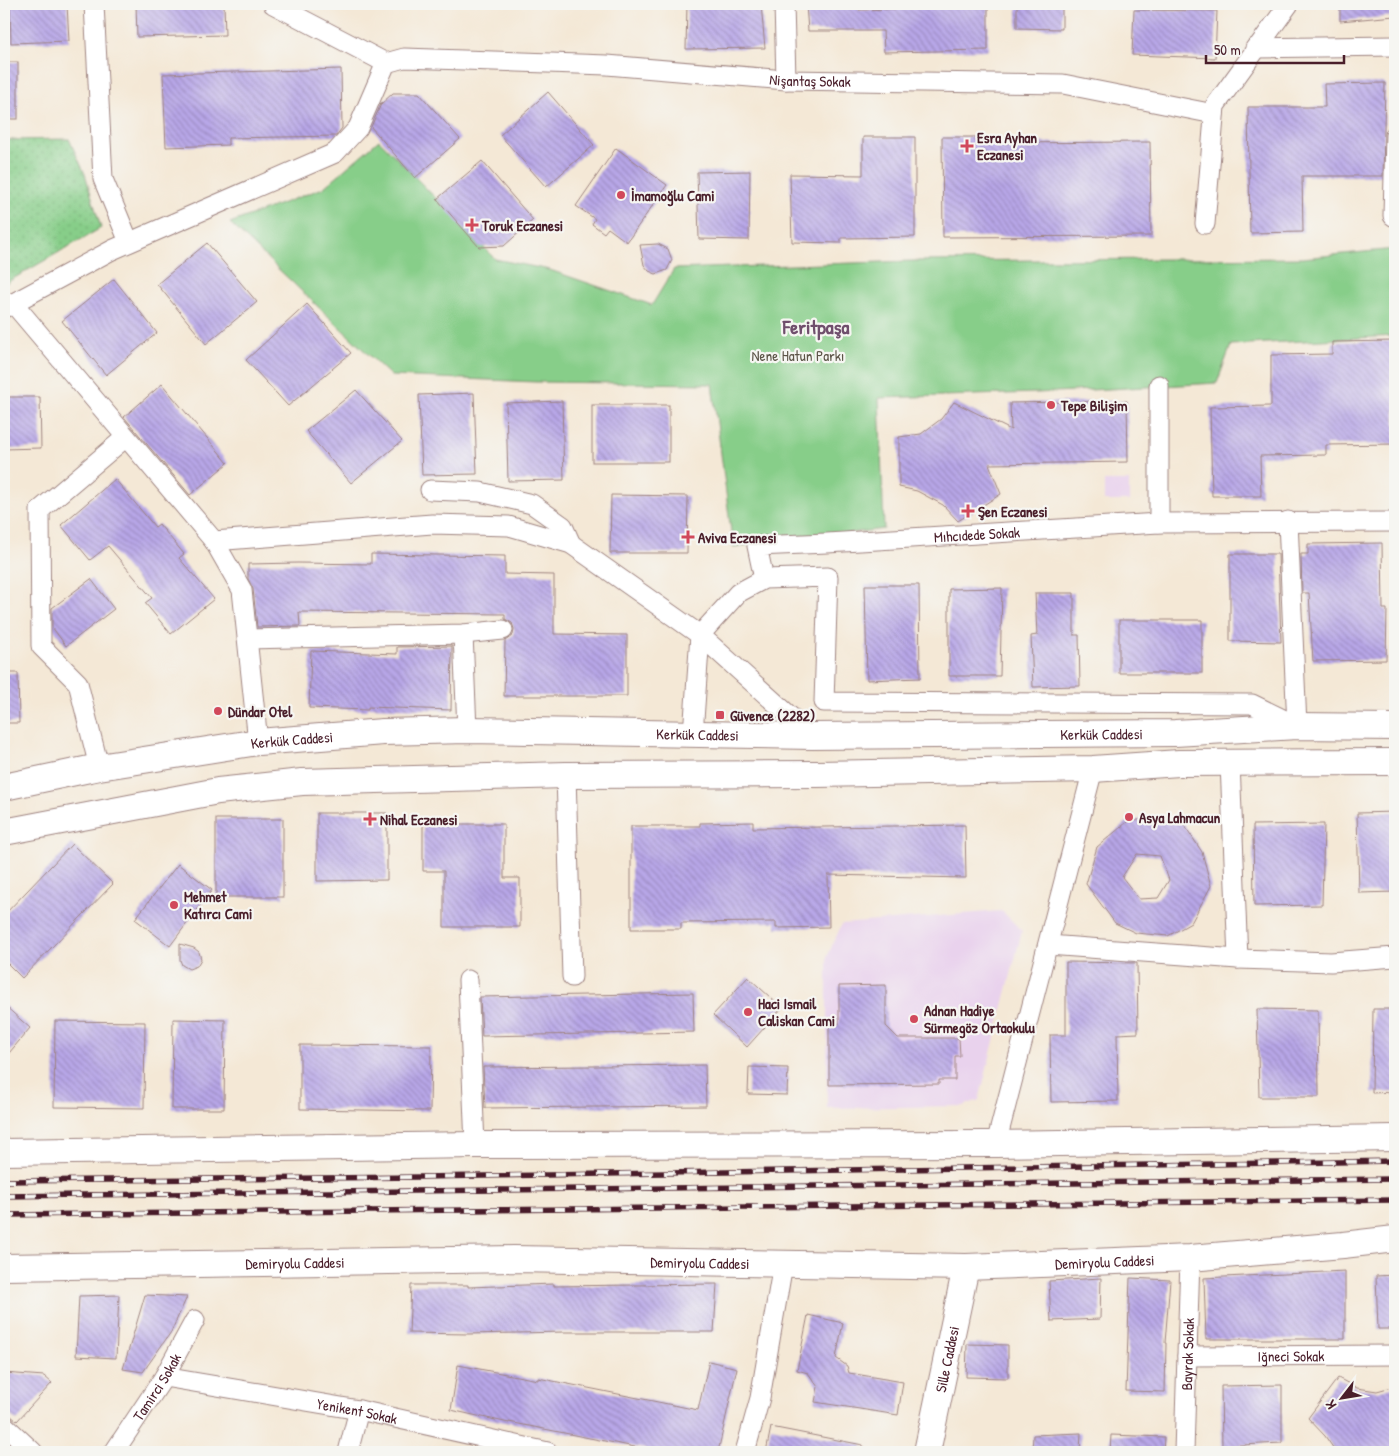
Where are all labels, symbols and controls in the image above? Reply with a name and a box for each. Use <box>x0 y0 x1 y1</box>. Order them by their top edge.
scale bar <box>1206 32 1344 64</box>
text: 50 m <box>1214 39 1241 60</box>
street label: Nişantaş Sokak <box>769 68 851 91</box>
place label: Esra Ayhan Eczanesi <box>977 127 1037 165</box>
marker: Esra Ayhan Eczanesi <box>961 140 973 152</box>
place label: İmamoğlu Cami <box>631 185 715 207</box>
marker: İmamoğlu Cami <box>615 189 627 201</box>
place label: Toruk Eczanesi <box>481 215 563 236</box>
marker: Toruk Eczanesi <box>466 219 478 231</box>
district label: Feritpaşa <box>782 313 849 341</box>
park label: Nene Hatun Parkı <box>752 345 844 366</box>
place label: Tepe Bilişim <box>1060 395 1127 417</box>
marker: Tepe Bilişim <box>1045 399 1057 411</box>
place label: Şen Eczanesi <box>978 501 1048 522</box>
marker: Şen Eczanesi <box>962 505 974 517</box>
street label: Mıhcıdede Sokak <box>933 521 1021 547</box>
place label: Aviva Eczanesi <box>698 527 777 548</box>
marker: Aviva Eczanesi <box>682 531 694 543</box>
place label: Dündar Otel <box>228 701 293 722</box>
marker: Dündar Otel <box>212 705 224 717</box>
place label: Güvence (2282) <box>730 705 815 726</box>
marker: Güvence (2282) <box>714 709 726 721</box>
street label: Kerkük Caddesi <box>656 723 739 745</box>
street label: Kerkük Caddesi <box>1060 723 1143 744</box>
street label: Kerkük Caddesi <box>249 726 334 754</box>
place label: Asya Lahmacun <box>1139 807 1220 829</box>
place label: Nihal Eczanesi <box>380 809 458 830</box>
marker: Asya Lahmacun <box>1123 811 1135 823</box>
marker: Nihal Eczanesi <box>364 813 376 825</box>
place label: Mehmet Katırcı Cami <box>184 886 252 924</box>
marker: Mehmet Katırcı Cami <box>168 899 180 911</box>
place label: Haci Ismail Caliskan Cami <box>758 993 835 1031</box>
place label: Adnan Hadiye Sürmegöz Ortaokulu <box>924 1000 1036 1039</box>
marker: Haci Ismail Caliskan Cami <box>742 1006 754 1018</box>
marker: Adnan Hadiye Sürmegöz Ortaokulu <box>908 1013 920 1025</box>
street label: Demiryolu Caddesi <box>1055 1249 1155 1274</box>
street label: Demiryolu Caddesi <box>245 1251 345 1274</box>
street label: Demiryolu Caddesi <box>650 1251 750 1274</box>
street label: Bayrak Sokak <box>1175 1317 1199 1391</box>
street label: Sille Caddesi <box>929 1324 964 1394</box>
street label: Iğneci Sokak <box>1257 1345 1325 1366</box>
street label: Tamirci Sokak <box>127 1349 186 1425</box>
north arrow <box>1316 1374 1366 1424</box>
street label: Yenikent Sokak <box>315 1393 399 1429</box>
text: K <box>1320 1396 1340 1413</box>

